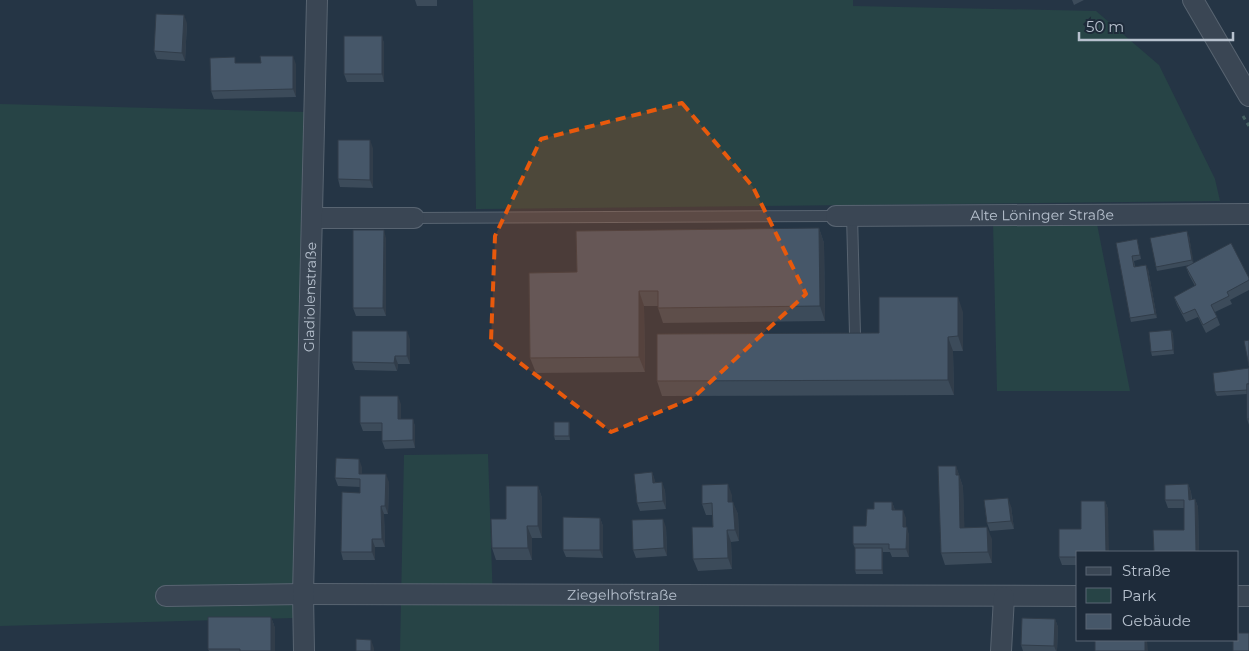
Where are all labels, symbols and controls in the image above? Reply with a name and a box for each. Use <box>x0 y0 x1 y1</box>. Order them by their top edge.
scale bar <box>1079 10 1233 42</box>
text: 50 m <box>1086 17 1124 36</box>
street label: Alte Löninger Straße <box>970 206 1114 224</box>
street label: Gladiolenstraße <box>300 242 320 352</box>
legend <box>1076 551 1239 641</box>
text: Straße <box>1122 561 1171 580</box>
street label: Ziegelhofstraße <box>567 586 677 604</box>
text: Park <box>1122 586 1156 605</box>
text: Gebäude <box>1122 611 1191 630</box>

